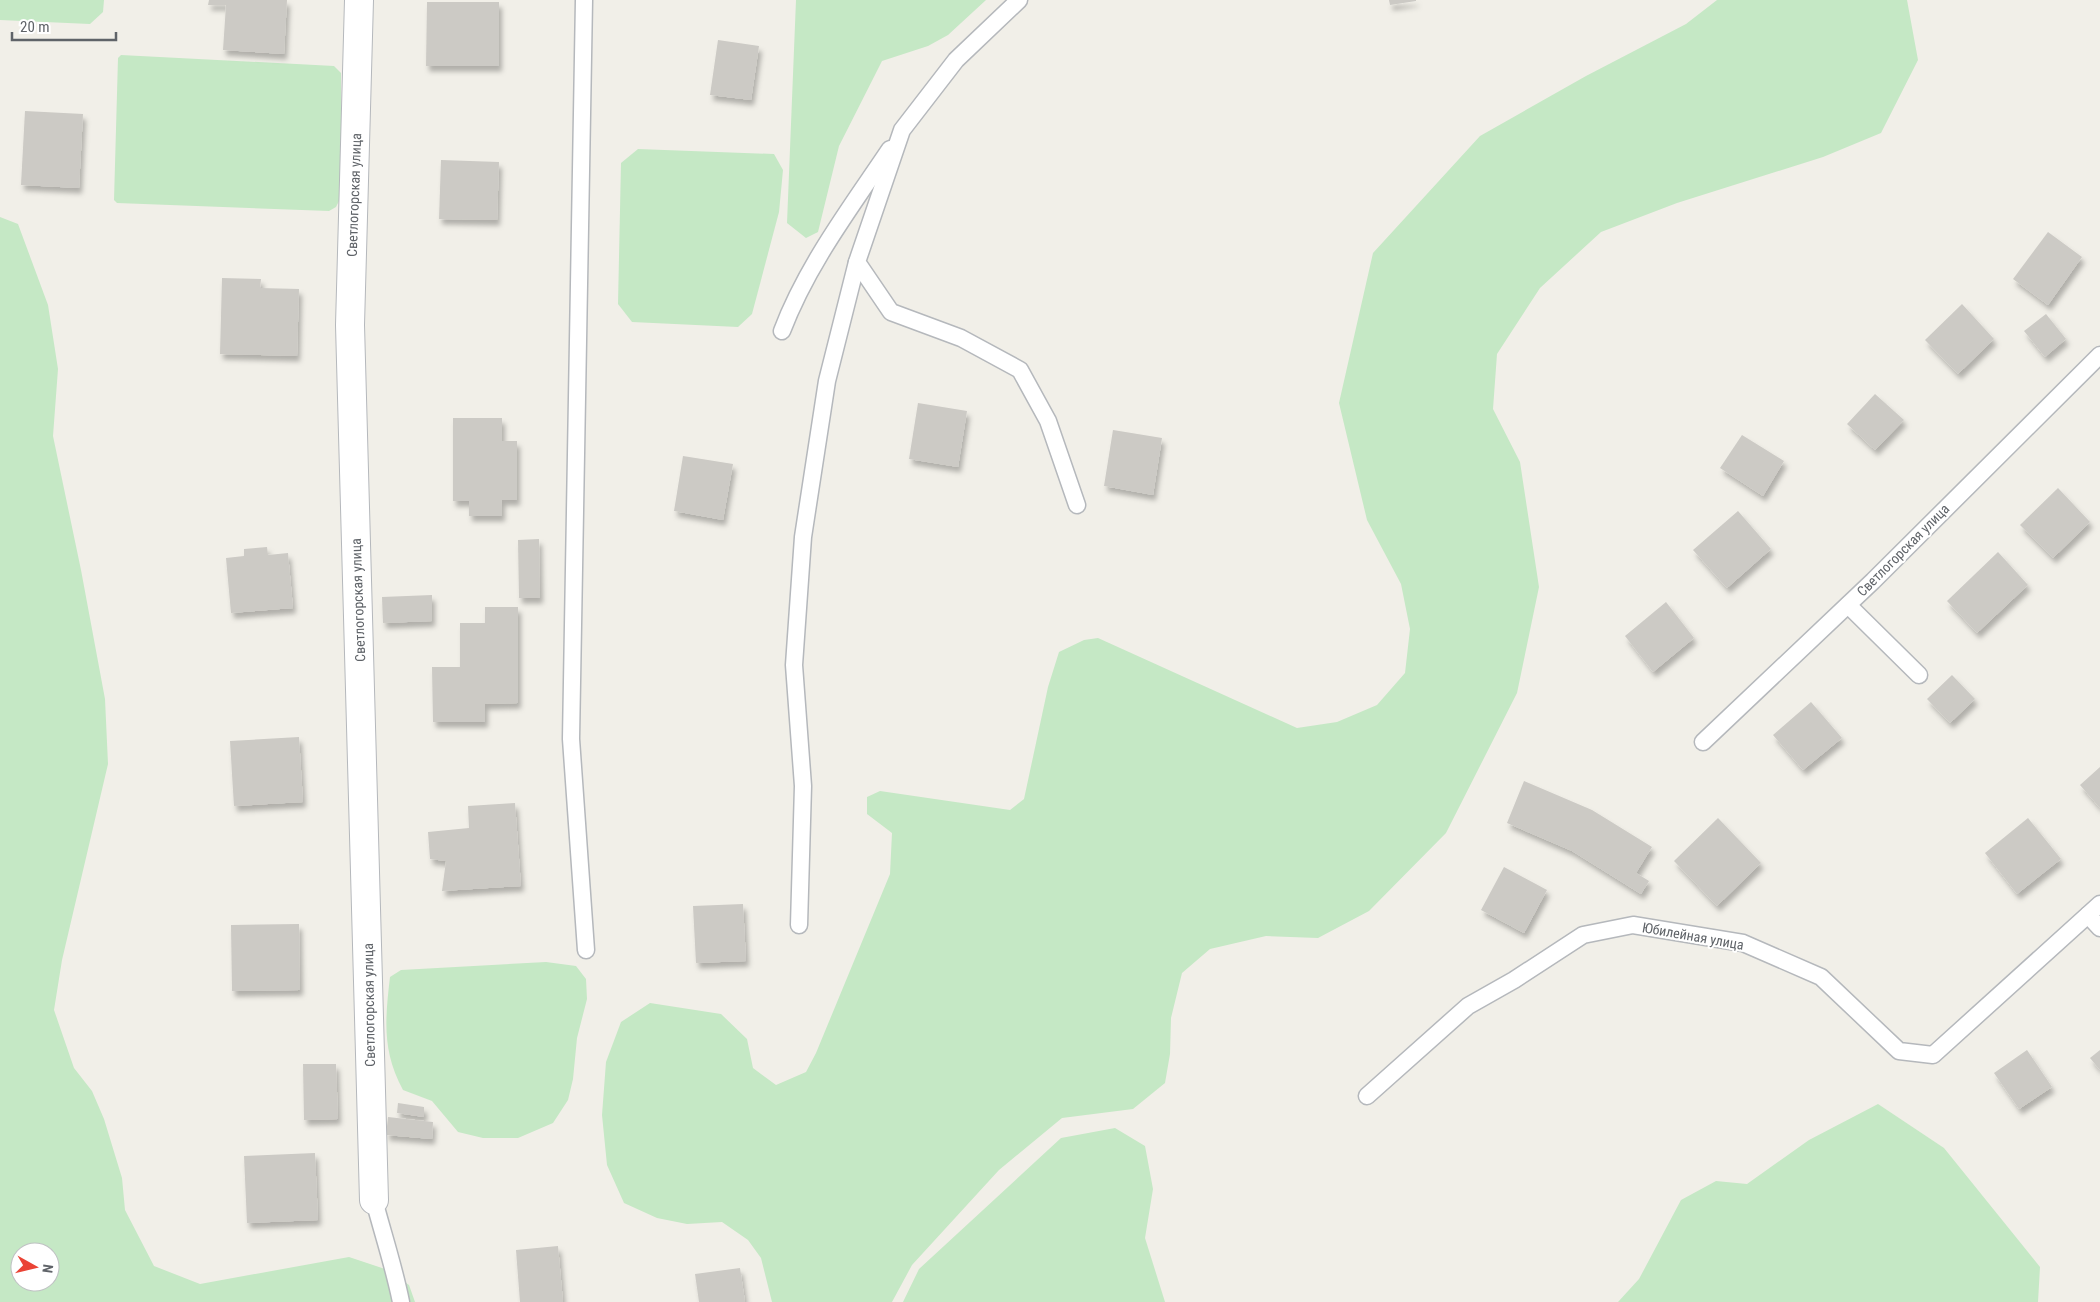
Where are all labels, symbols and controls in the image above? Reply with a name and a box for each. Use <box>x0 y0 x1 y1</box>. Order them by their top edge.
scale bar <box>12 10 116 42</box>
text: 20 m <box>20 18 50 36</box>
street label: Светлогорская улица <box>344 133 364 257</box>
street label: Светлогорская улица <box>1854 501 1952 599</box>
street label: Светлогорская улица <box>348 538 368 662</box>
street label: Юбилейная улица <box>1641 919 1745 953</box>
street label: Светлогорская улица <box>360 943 378 1067</box>
north arrow <box>10 1242 60 1292</box>
text: N <box>39 1263 56 1274</box>

